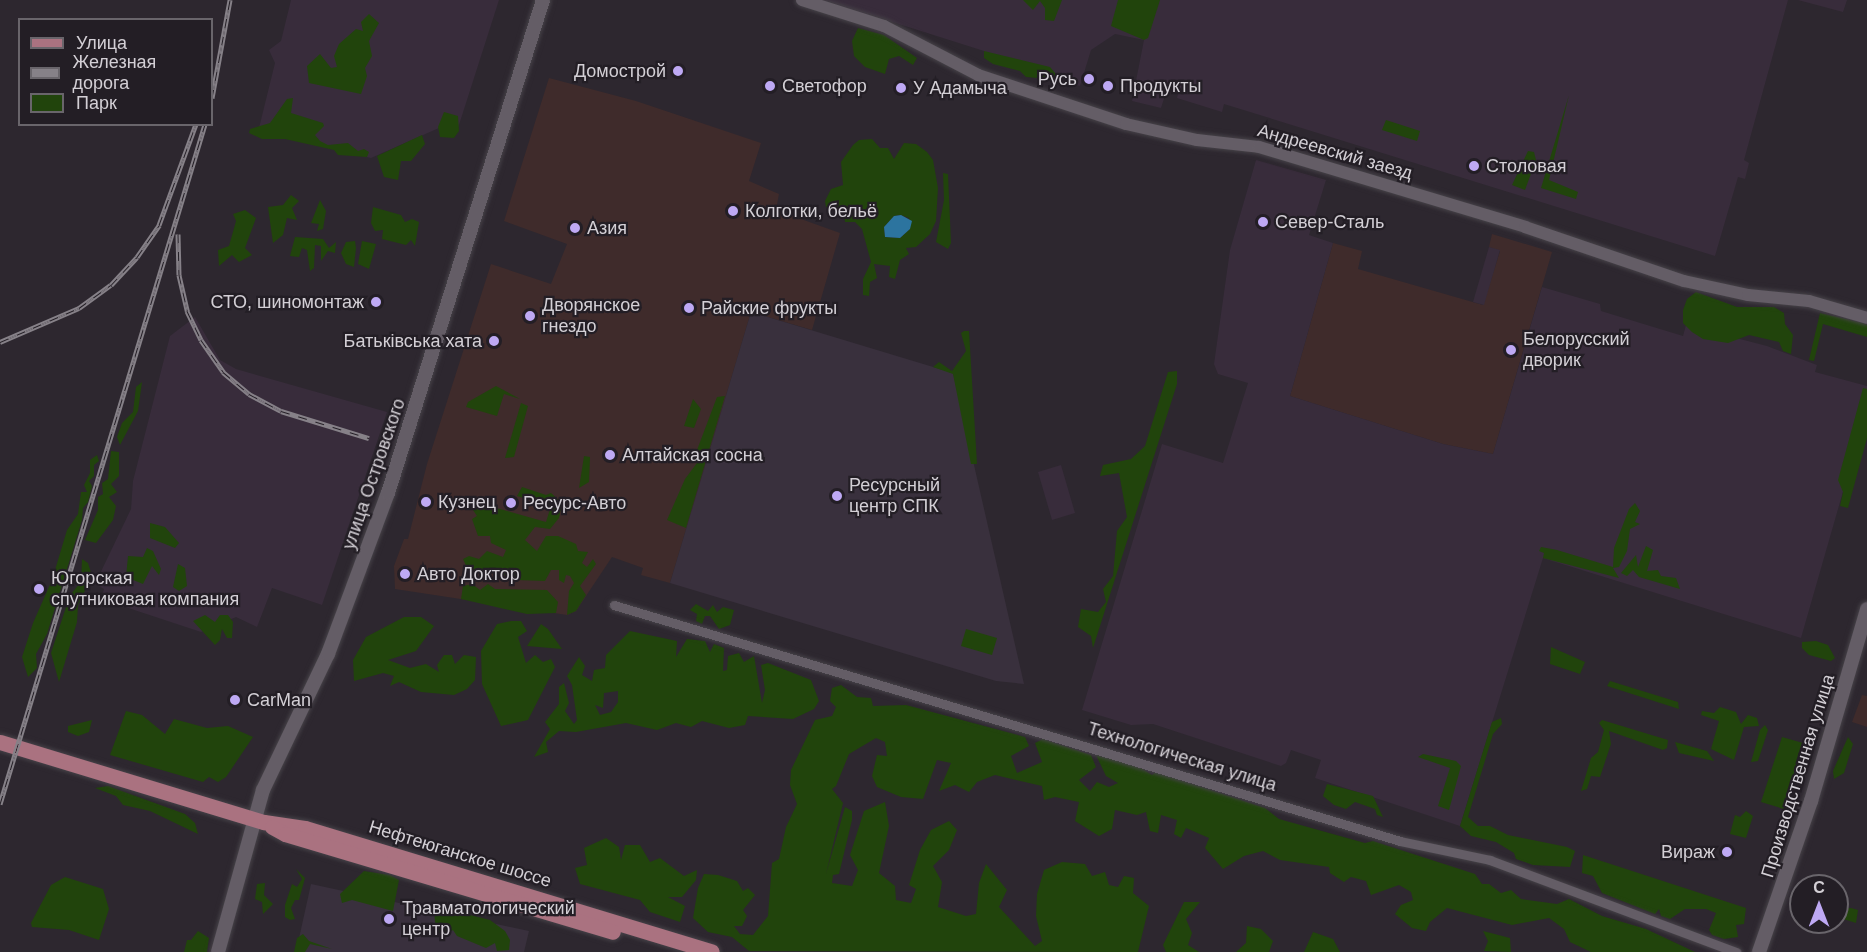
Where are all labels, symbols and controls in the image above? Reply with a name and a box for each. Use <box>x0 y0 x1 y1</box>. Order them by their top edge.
legend <box>18 18 213 126</box>
text: Улица <box>76 33 127 53</box>
text: Железная дорога <box>72 52 156 93</box>
place label: Домострой <box>574 60 666 82</box>
marker: Домострой <box>671 64 685 78</box>
place label: Русь <box>1038 68 1077 90</box>
marker: Русь <box>1082 72 1096 86</box>
place label: Светофор <box>782 75 867 97</box>
place label: Продукты <box>1120 75 1201 97</box>
place label: У Адамыча <box>913 77 1007 99</box>
marker: Светофор <box>763 79 777 93</box>
marker: Продукты <box>1101 79 1115 93</box>
marker: У Адамыча <box>894 81 908 95</box>
text: Парк <box>76 93 117 113</box>
street label: Андреевский заезд <box>1255 120 1415 184</box>
place label: Столовая <box>1486 155 1566 177</box>
marker: Столовая <box>1467 159 1481 173</box>
place label: Колготки, бельё <box>745 200 877 222</box>
marker: Колготки, бельё <box>726 204 740 218</box>
place label: Север-Сталь <box>1275 211 1384 233</box>
marker: Север-Сталь <box>1256 215 1270 229</box>
place label: Азия <box>587 217 627 239</box>
marker: Азия <box>568 221 582 235</box>
place label: СТО, шиномонтаж <box>211 291 364 313</box>
marker: СТО, шиномонтаж <box>369 295 383 309</box>
place label: Дворянское гнездо <box>542 295 640 338</box>
place label: Райские фрукты <box>701 297 837 319</box>
marker: Райские фрукты <box>682 301 696 315</box>
marker: Дворянское гнездо <box>523 309 537 323</box>
place label: Белорусский дворик <box>1523 329 1630 372</box>
place label: Батькiвська хата <box>344 330 482 352</box>
marker: Батькiвська хата <box>487 334 501 348</box>
marker: Белорусский дворик <box>1504 343 1518 357</box>
street label: улица Островского <box>338 396 410 552</box>
place label: Алтайская сосна <box>622 444 763 466</box>
marker: Алтайская сосна <box>603 448 617 462</box>
place label: Ресурсный центр СПК <box>849 475 940 518</box>
marker: Ресурсный центр СПК <box>830 489 844 503</box>
place label: Кузнец <box>438 491 496 513</box>
place label: Ресурс-Авто <box>523 492 626 514</box>
marker: Кузнец <box>419 495 433 509</box>
marker: Ресурс-Авто <box>504 496 518 510</box>
place label: Авто Доктор <box>417 563 520 585</box>
marker: Авто Доктор <box>398 567 412 581</box>
place label: Югорская спутниковая компания <box>51 568 239 610</box>
marker: Югорская спутниковая компания <box>32 582 46 596</box>
street label: Производственная улица <box>1757 672 1839 880</box>
place label: CarMan <box>247 689 311 711</box>
marker: CarMan <box>228 693 242 707</box>
street label: Технологическая улица <box>1085 718 1279 796</box>
street label: Нефтеюганское шоссе <box>366 816 554 892</box>
place label: Вираж <box>1661 841 1715 863</box>
marker: Вираж <box>1720 845 1734 859</box>
north arrow <box>1789 874 1849 934</box>
text: С <box>1813 879 1825 896</box>
place label: Травматологический центр <box>402 898 575 940</box>
marker: Травматологический центр <box>380 910 398 928</box>

